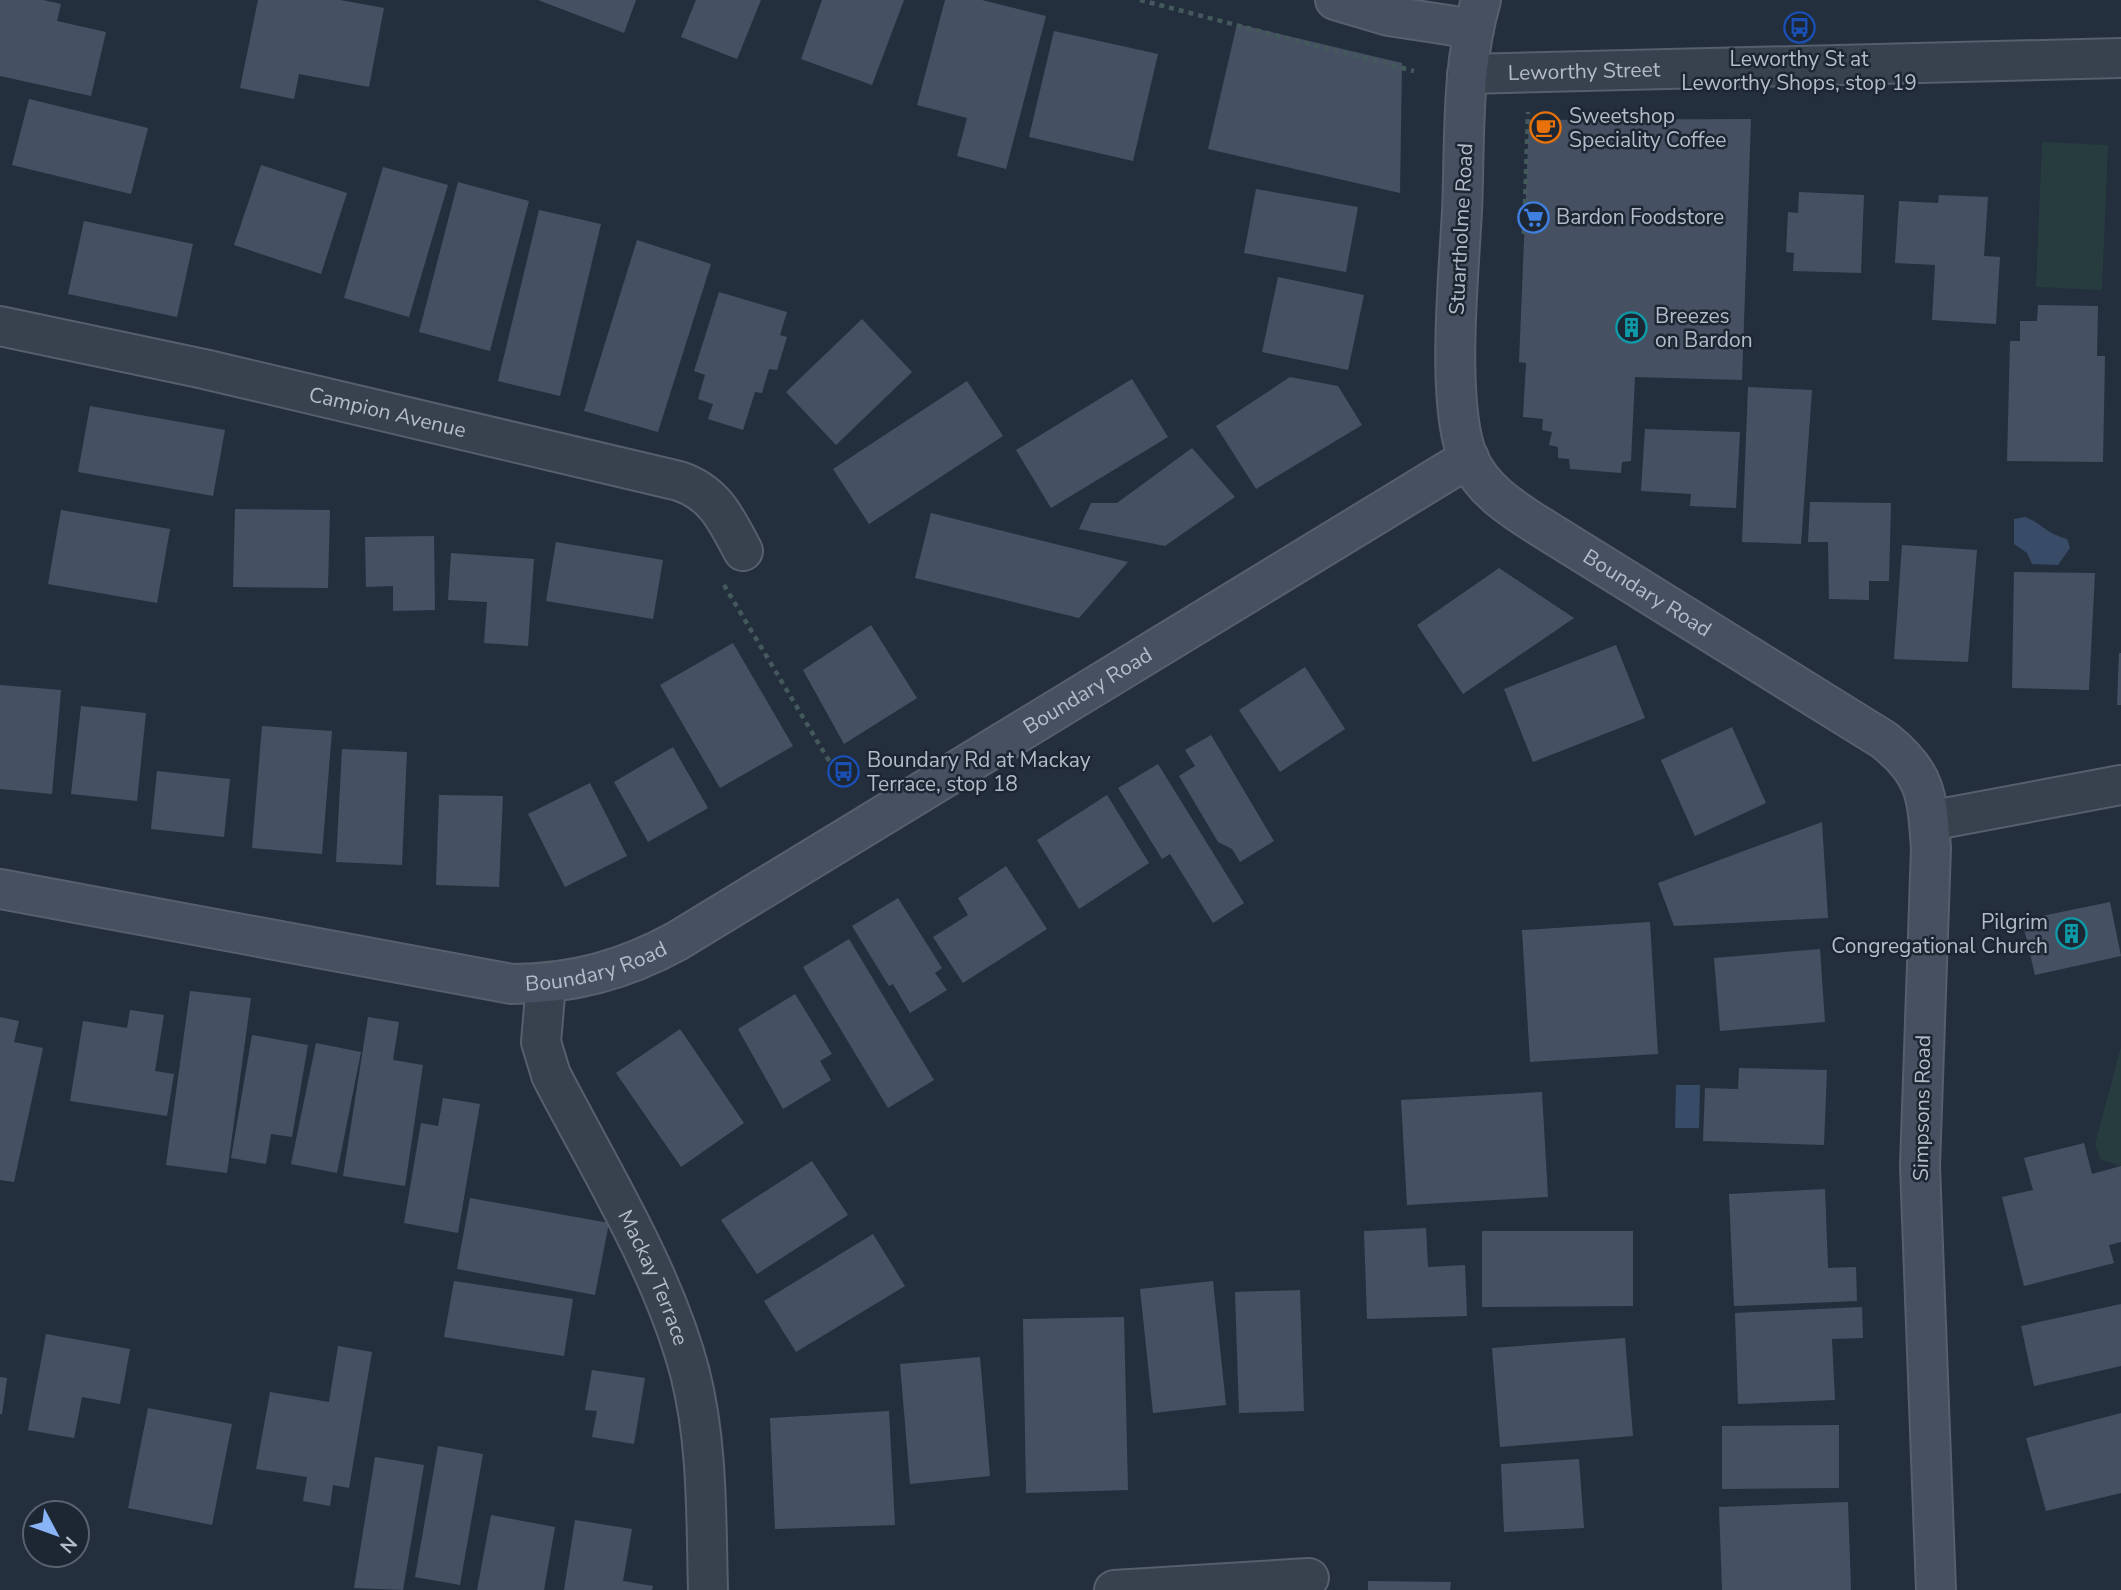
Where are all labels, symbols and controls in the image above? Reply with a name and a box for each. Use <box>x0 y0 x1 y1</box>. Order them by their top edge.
bus stop icon: Leworthy St at Leworthy Shops, stop 19 <box>1782 10 1816 44</box>
place label: Leworthy St at Leworthy Shops, stop 19 <box>1681 45 1917 97</box>
street label: Leworthy Street <box>1507 55 1661 87</box>
place label: Sweetshop Speciality Coffee <box>1569 102 1726 154</box>
cafe icon: Sweetshop Speciality Coffee <box>1529 111 1563 145</box>
street label: Stuartholme Road <box>1443 142 1479 316</box>
supermarket icon: Bardon Foodstore <box>1516 200 1550 234</box>
place label: Bardon Foodstore <box>1556 203 1724 231</box>
place label: Breezes on Bardon <box>1655 302 1753 354</box>
building icon: Breezes on Bardon <box>1615 311 1649 345</box>
street label: Campion Avenue <box>306 380 469 444</box>
street label: Boundary Road <box>1578 542 1717 643</box>
street label: Boundary Road <box>1018 641 1157 741</box>
place label: Boundary Rd at Mackay Terrace, stop 18 <box>867 746 1091 798</box>
bus stop icon: Boundary Rd at Mackay Terrace, stop 18 <box>827 755 861 789</box>
place label: Pilgrim Congregational Church <box>1831 908 2048 960</box>
building icon: Pilgrim Congregational Church <box>2054 917 2088 951</box>
street label: Boundary Road <box>524 935 672 998</box>
street label: Simpsons Road <box>1907 1035 1937 1181</box>
street label: Mackay Terrace <box>611 1205 695 1349</box>
north arrow <box>21 1499 91 1569</box>
text: N <box>54 1531 83 1558</box>

